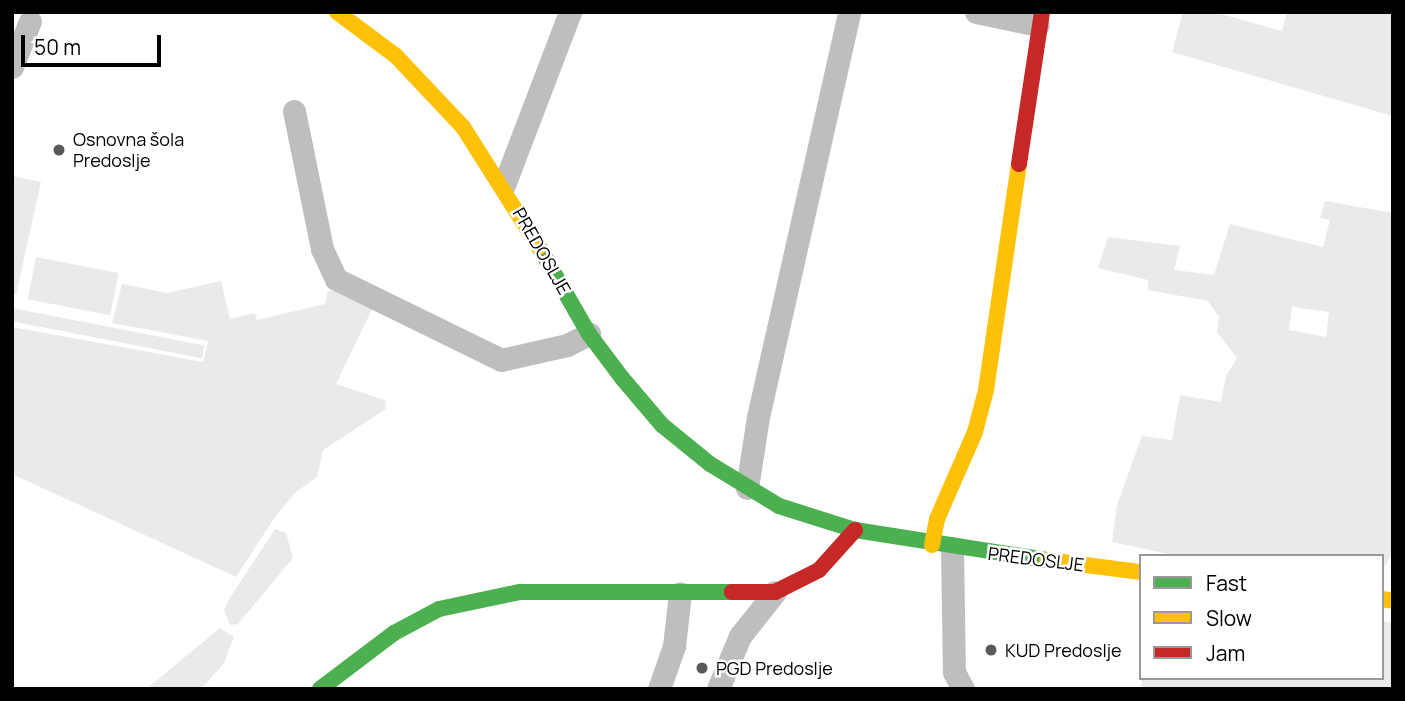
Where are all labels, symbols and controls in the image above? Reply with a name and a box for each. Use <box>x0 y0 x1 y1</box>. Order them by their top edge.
scale bar <box>24 21 164 65</box>
text: 50 m <box>34 33 81 61</box>
place label: Osnovna šola Predoslje <box>73 129 184 172</box>
marker: Osnovna šola Predoslje <box>51 142 67 158</box>
street label: PREDOSLJE <box>509 204 575 298</box>
street label: PREDOSLJE <box>987 542 1085 576</box>
legend <box>1139 554 1384 680</box>
text: Fast <box>1206 569 1247 597</box>
text: Slow <box>1206 604 1252 632</box>
place label: KUD Predoslje <box>1005 639 1122 661</box>
text: Jam <box>1206 639 1245 667</box>
marker: KUD Predoslje <box>983 642 999 658</box>
place label: PGD Predoslje <box>716 657 833 679</box>
marker: PGD Predoslje <box>694 660 710 676</box>

